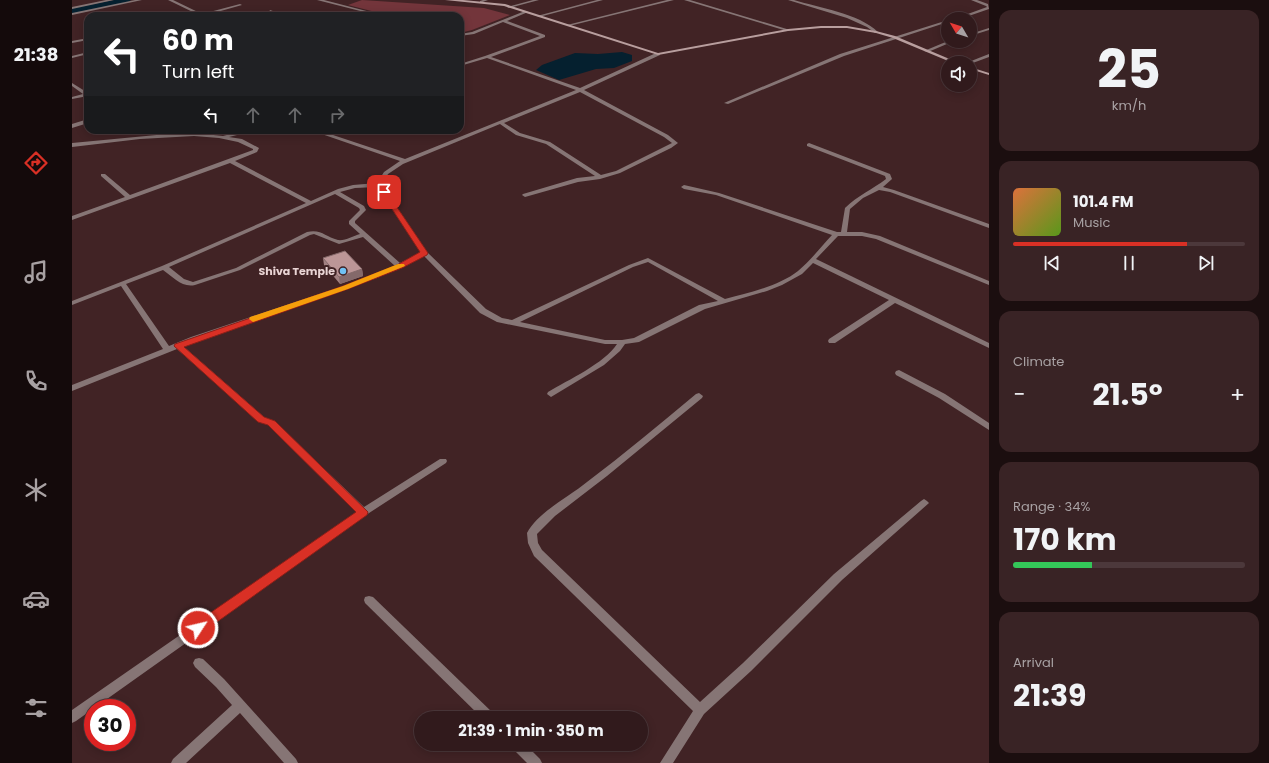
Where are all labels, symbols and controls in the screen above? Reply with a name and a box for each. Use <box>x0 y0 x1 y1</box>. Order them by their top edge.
north arrow <box>941 12 977 48</box>
map controls <box>941 12 977 92</box>
text: 60 m <box>162 21 234 60</box>
icon: left <box>96 28 148 80</box>
text: 25 <box>1097 33 1161 106</box>
text: 21:38 <box>14 42 58 67</box>
button: sound <box>941 56 977 92</box>
text: Turn left <box>162 59 234 84</box>
text: km/h <box>1112 96 1146 115</box>
icon: left <box>200 104 222 126</box>
icon: ahead <box>242 104 264 126</box>
icon: ahead <box>284 104 306 126</box>
icon: right <box>326 104 348 126</box>
icon: directions <box>22 149 50 177</box>
pin <box>367 175 401 209</box>
icon: arrive <box>373 181 395 203</box>
text: 101.4 FM <box>1073 191 1134 212</box>
text: Music <box>1073 213 1110 232</box>
icon: previous <box>1041 252 1063 274</box>
icon: pause <box>1118 252 1140 274</box>
icon: next <box>1195 252 1217 274</box>
icon: music <box>22 258 50 286</box>
place label: Shiva Temple <box>258 263 335 279</box>
marker: Shiva Temple <box>338 266 348 276</box>
text: Climate <box>1013 352 1064 371</box>
icon: phone <box>22 367 50 395</box>
text: 21.5° <box>1092 373 1163 416</box>
text: − <box>1013 379 1025 410</box>
text: + <box>1230 379 1245 410</box>
icon: climate <box>22 476 50 504</box>
text: Range · 34% <box>1013 497 1090 516</box>
text: 170 km <box>1013 518 1117 561</box>
icon: car <box>22 585 50 613</box>
position arrow <box>177 607 219 649</box>
text: Arrival <box>1013 653 1054 672</box>
text: 21:39 <box>1013 674 1087 717</box>
icon: filters <box>22 694 50 722</box>
speed limit sign: 30 <box>84 699 136 751</box>
text: 21:39 · 1 min · 350 m <box>458 720 604 741</box>

